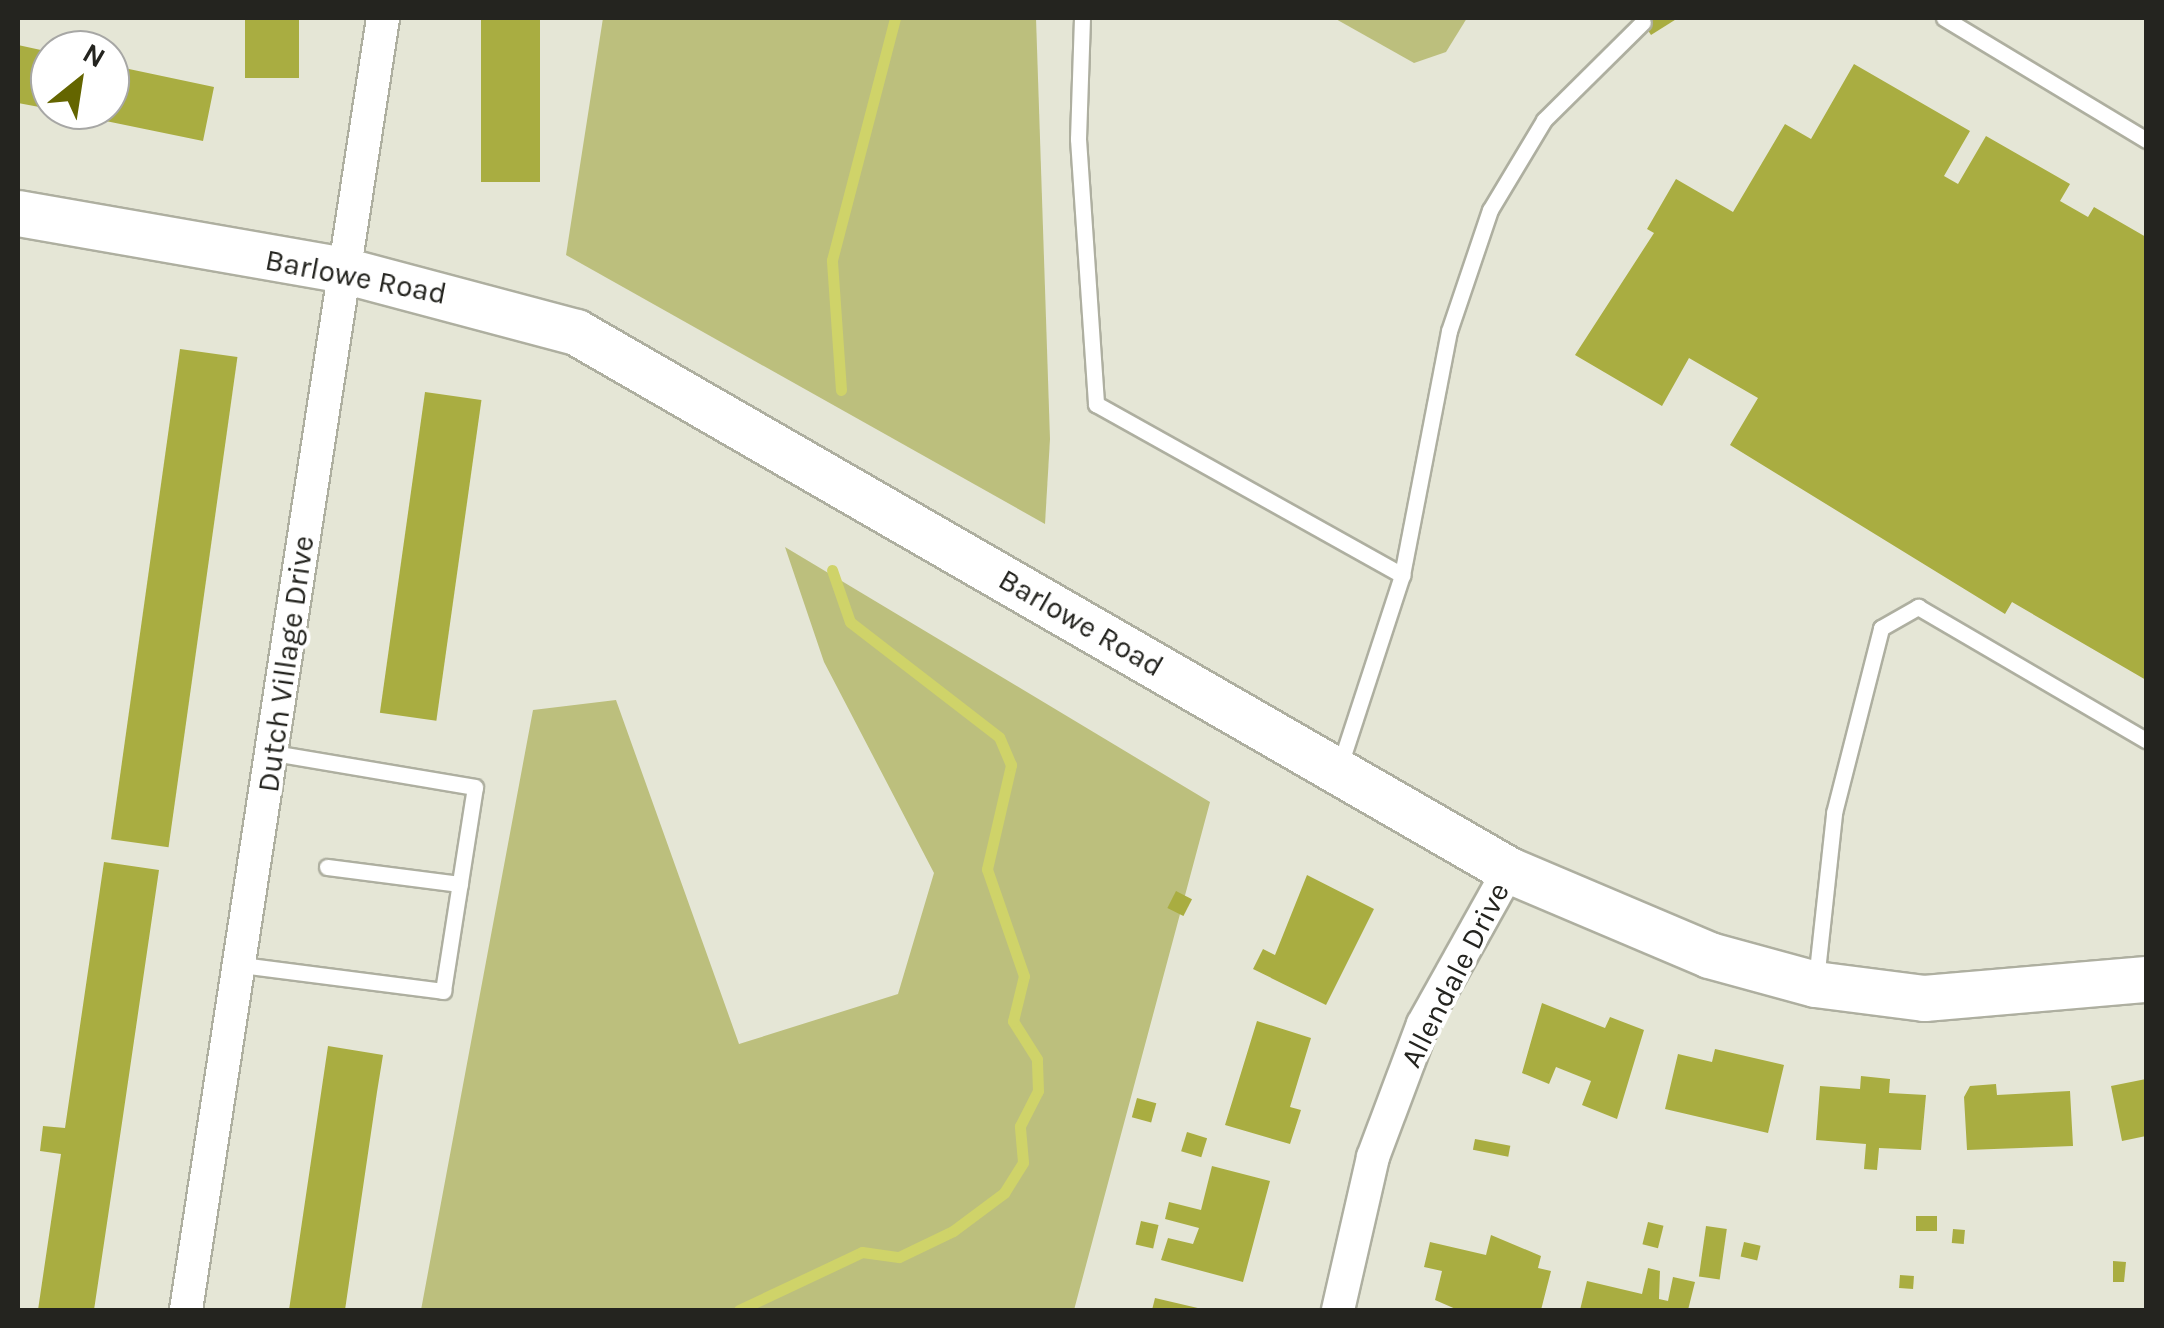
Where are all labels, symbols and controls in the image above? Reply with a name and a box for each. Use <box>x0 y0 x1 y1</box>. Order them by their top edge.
north arrow <box>30 30 130 130</box>
text: N <box>77 36 111 75</box>
street label: Barlowe Road <box>262 242 450 312</box>
street label: Dutch Village Drive <box>250 533 322 795</box>
street label: Barlowe Road <box>992 561 1170 685</box>
street label: Allendale Drive <box>1393 876 1517 1074</box>

